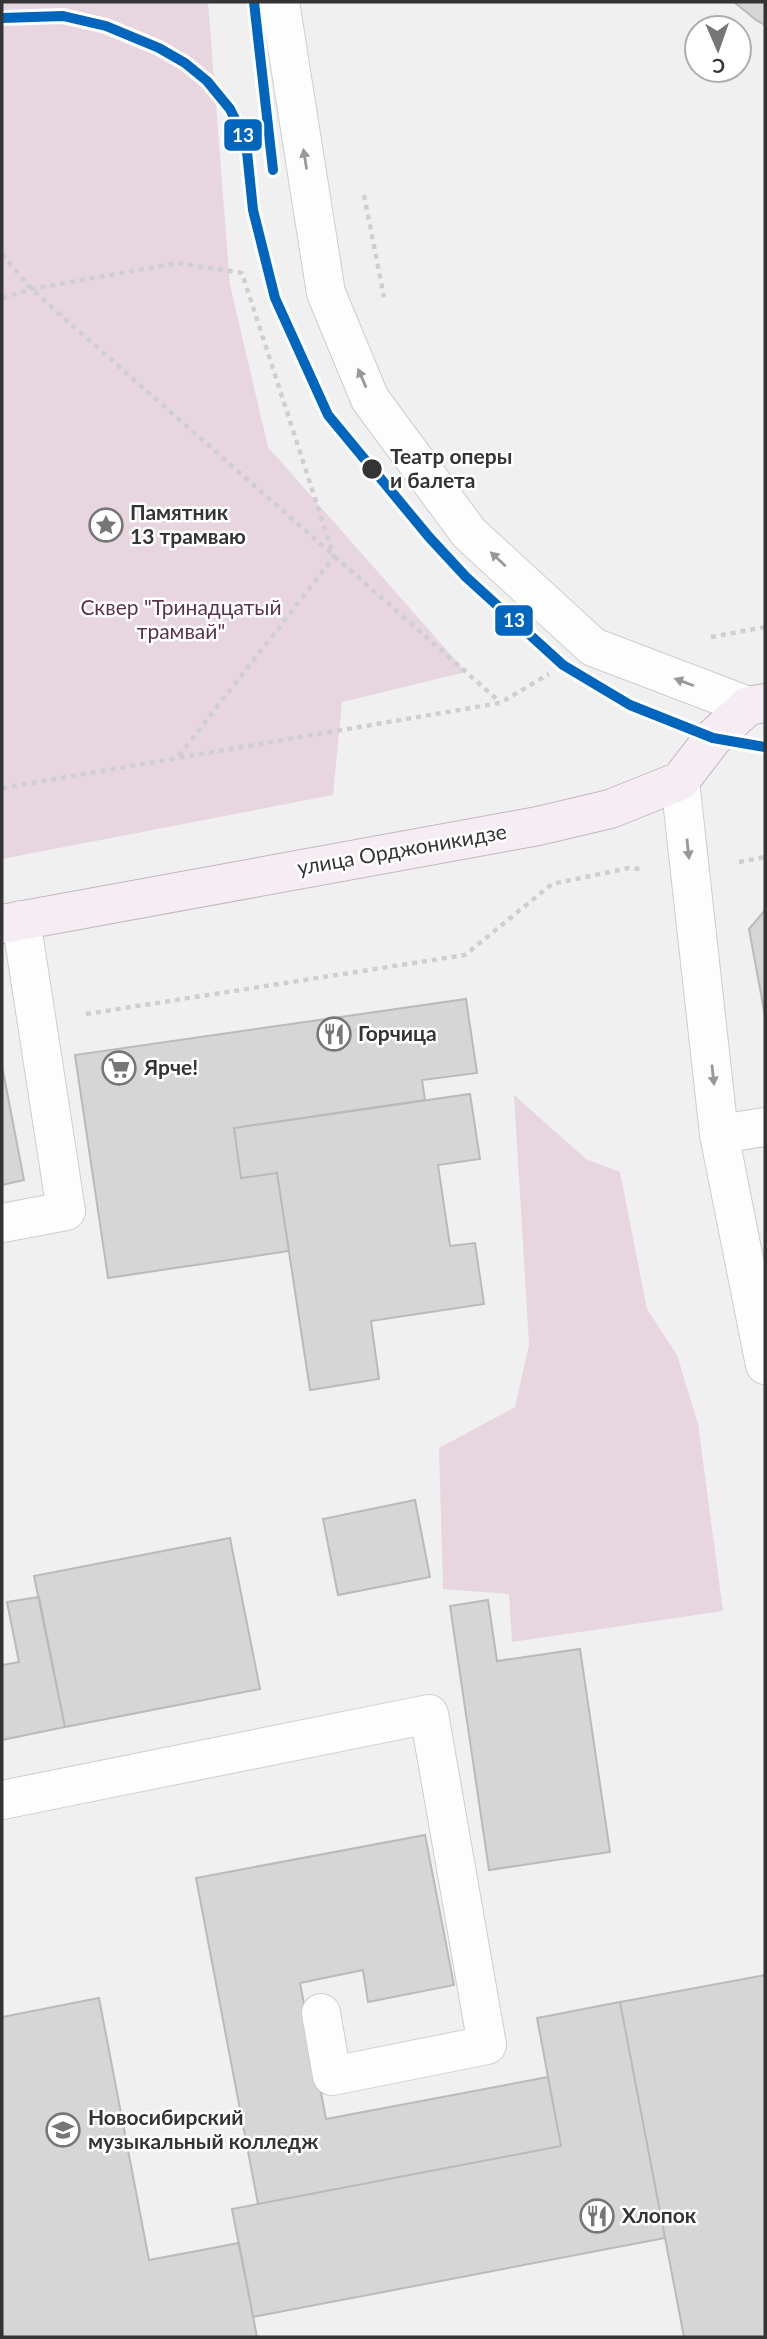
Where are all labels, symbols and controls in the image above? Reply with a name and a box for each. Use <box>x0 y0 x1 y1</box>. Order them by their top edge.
north arrow <box>683 14 753 84</box>
text: С <box>712 55 725 78</box>
line badge: 13 <box>223 118 263 152</box>
text: 13 <box>232 123 254 146</box>
one-way arrow <box>299 148 310 170</box>
one-way arrow <box>356 368 367 389</box>
place label: Театр оперы и балета <box>390 443 512 492</box>
marker: Театр оперы и балета <box>360 457 384 481</box>
place label: Памятник 13 трамваю <box>130 499 246 548</box>
place icon: Памятник 13 трамваю <box>87 506 125 544</box>
one-way arrow <box>489 551 507 567</box>
park label: Сквер "Тринадцатый трамвай" <box>80 594 282 643</box>
line badge: 13 <box>494 604 534 637</box>
text: 13 <box>503 608 525 631</box>
one-way arrow <box>674 676 695 687</box>
street label: улица Орджоникидзе <box>295 818 508 879</box>
one-way arrow <box>682 838 693 860</box>
restaurant icon: Горчица <box>315 1015 353 1053</box>
place label: Горчица <box>358 1020 437 1045</box>
supermarket icon: Ярче! <box>100 1049 138 1087</box>
place label: Ярче! <box>143 1054 198 1079</box>
one-way arrow <box>707 1065 718 1087</box>
place label: Новосибирский музыкальный колледж <box>88 2104 318 2153</box>
school or university icon: Новосибирский музыкальный колледж <box>44 2111 82 2149</box>
restaurant icon: Хлопок <box>578 2197 616 2235</box>
place label: Хлопок <box>622 2202 697 2227</box>

